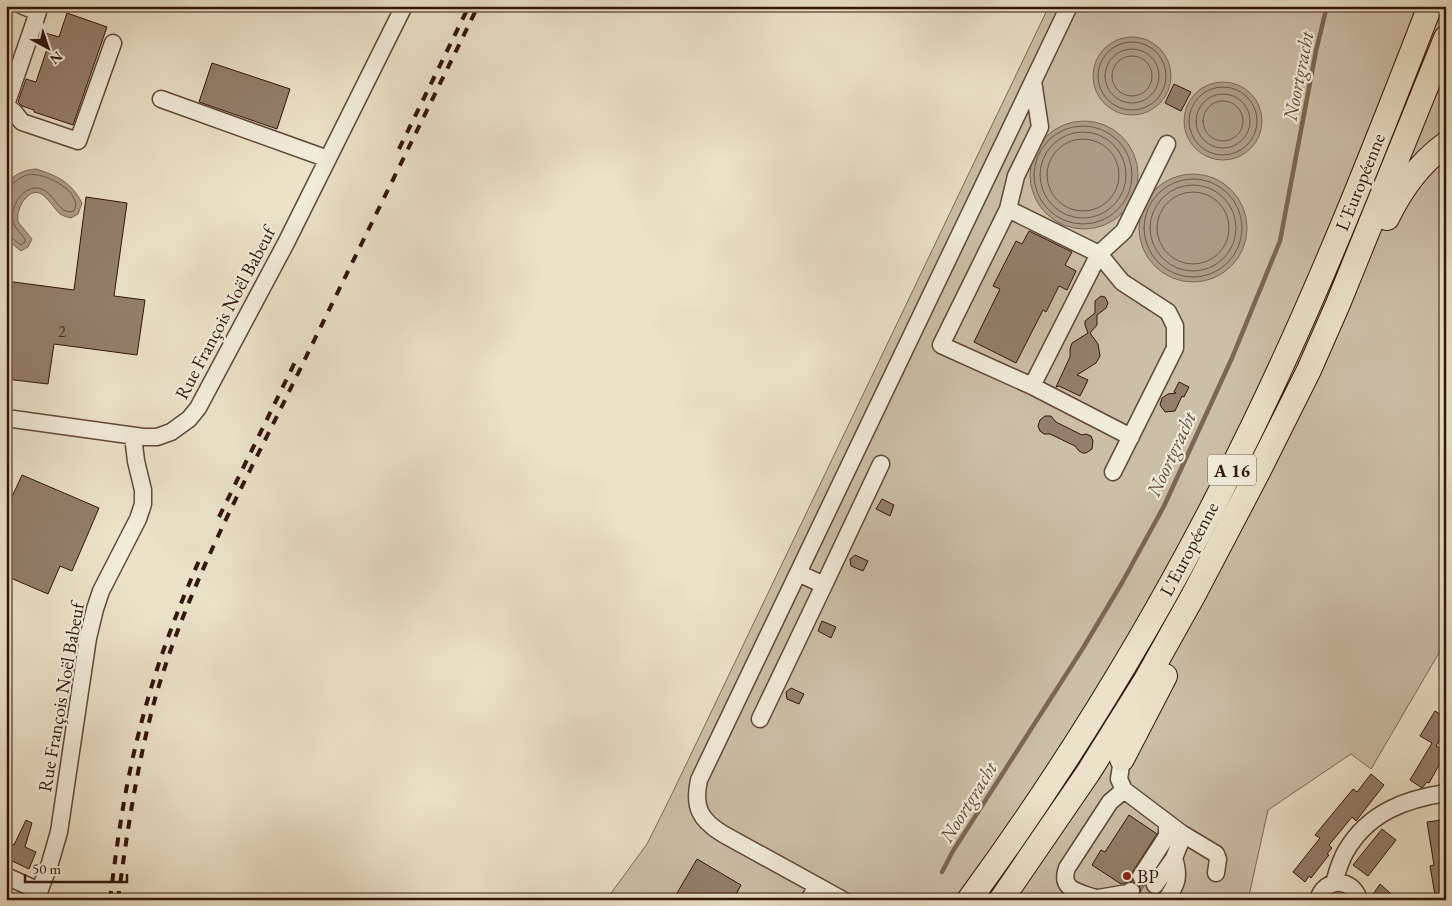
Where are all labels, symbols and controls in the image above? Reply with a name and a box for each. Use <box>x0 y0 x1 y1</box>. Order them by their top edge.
north arrow <box>22 22 72 72</box>
water label: Noortgracht <box>1276 28 1320 124</box>
text: N <box>46 47 66 69</box>
street label: L'Européenne <box>1329 129 1391 235</box>
street label: Rue François Noël Babeuf <box>169 221 282 404</box>
house number: 2 <box>58 321 66 342</box>
water label: Noortgracht <box>1140 406 1202 501</box>
road number: A 16 <box>1208 454 1256 486</box>
street label: L'Européenne <box>1154 498 1224 600</box>
street label: Rue François Noël Babeuf <box>32 598 90 794</box>
water label: Noortgracht <box>932 756 1004 848</box>
scale bar <box>25 851 128 883</box>
text: 50 m <box>32 859 61 878</box>
place label: BP <box>1137 864 1159 889</box>
marker: BP <box>1121 870 1133 882</box>

